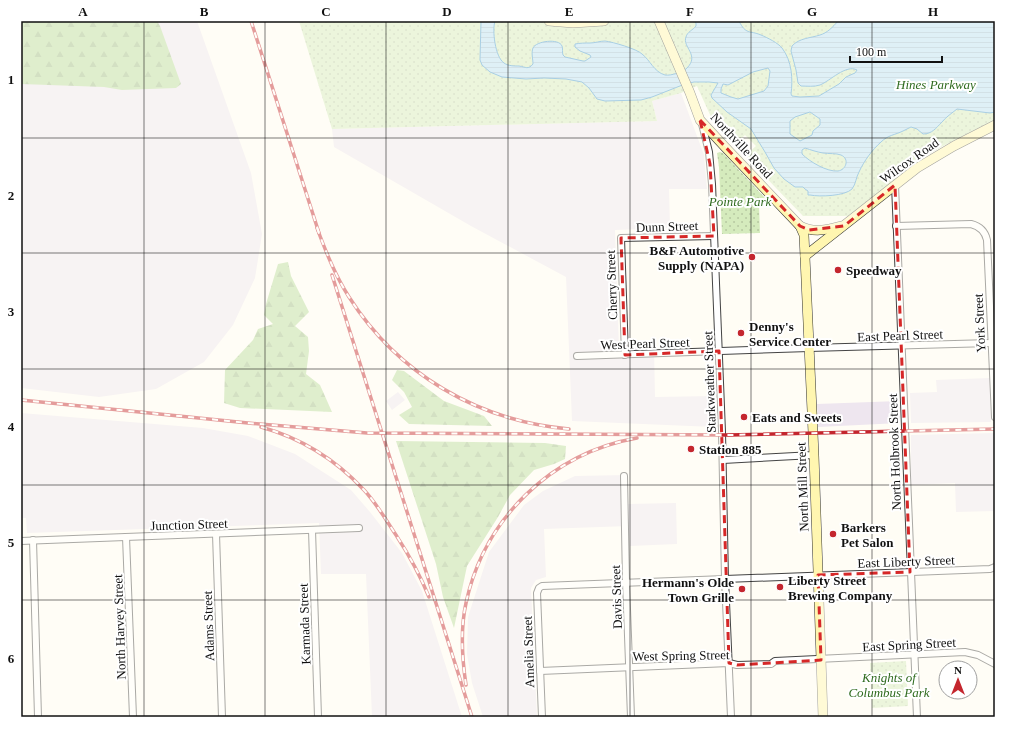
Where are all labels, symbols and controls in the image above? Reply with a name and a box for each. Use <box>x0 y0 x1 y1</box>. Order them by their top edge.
text: A <box>78 4 88 19</box>
text: B <box>200 4 209 19</box>
text: C <box>321 4 331 19</box>
text: D <box>442 4 452 19</box>
text: E <box>565 4 573 19</box>
text: F <box>686 4 694 19</box>
text: G <box>807 4 817 19</box>
text: H <box>928 4 938 19</box>
scale bar <box>850 38 942 64</box>
text: 100 m <box>856 45 887 59</box>
text: 1 <box>8 72 14 87</box>
park label: Hines Parkway <box>895 77 976 92</box>
street label: Northville Road <box>707 109 776 182</box>
street label: Wilcox Road <box>877 134 942 186</box>
text: 2 <box>8 188 14 203</box>
park label: Pointe Park <box>708 194 771 209</box>
street label: Dunn Street <box>636 218 699 235</box>
place label: B&F Automotive Supply (NAPA) <box>650 243 744 273</box>
street label: Cherry Street <box>603 250 620 320</box>
marker: B&F Automotive Supply (NAPA) <box>747 252 757 262</box>
place label: Speedway <box>846 263 902 278</box>
marker: Speedway <box>833 265 843 275</box>
street label: York Street <box>970 293 989 353</box>
text: 3 <box>8 304 15 319</box>
place label: Denny's Service Center <box>749 319 831 349</box>
street label: East Pearl Street <box>857 326 944 344</box>
marker: Denny's Service Center <box>736 328 746 338</box>
street label: Starkweather Street <box>700 330 719 433</box>
street label: West Pearl Street <box>600 334 690 353</box>
street label: North Holbrook Street <box>885 393 904 511</box>
place label: Eats and Sweets <box>752 410 842 425</box>
marker: Eats and Sweets <box>739 412 749 422</box>
text: 4 <box>8 419 15 434</box>
place label: Station 885 <box>699 442 762 457</box>
street label: North Mill Street <box>793 442 812 532</box>
marker: Station 885 <box>686 444 696 454</box>
street label: Junction Street <box>150 516 228 533</box>
place label: Barkers Pet Salon <box>841 520 894 550</box>
marker: Barkers Pet Salon <box>828 529 838 539</box>
text: 5 <box>8 535 15 550</box>
street label: East Liberty Street <box>857 552 955 571</box>
street label: Davis Street <box>608 564 625 629</box>
place label: Liberty Street Brewing Company <box>788 573 893 603</box>
street label: North Harvey Street <box>110 574 129 680</box>
place label: Hermann's Olde Town Grille <box>642 575 734 605</box>
marker: Liberty Street Brewing Company <box>775 582 785 592</box>
street label: Karmada Street <box>296 583 313 665</box>
marker: Hermann's Olde Town Grille <box>737 584 747 594</box>
street label: Adams Street <box>200 590 217 661</box>
street label: Amelia Street <box>520 615 537 688</box>
street label: East Spring Street <box>862 635 957 654</box>
street label: West Spring Street <box>632 647 730 664</box>
text: 6 <box>8 651 15 666</box>
north arrow <box>938 660 978 700</box>
text: N <box>954 664 962 676</box>
park label: Knights of Columbus Park <box>848 670 930 700</box>

